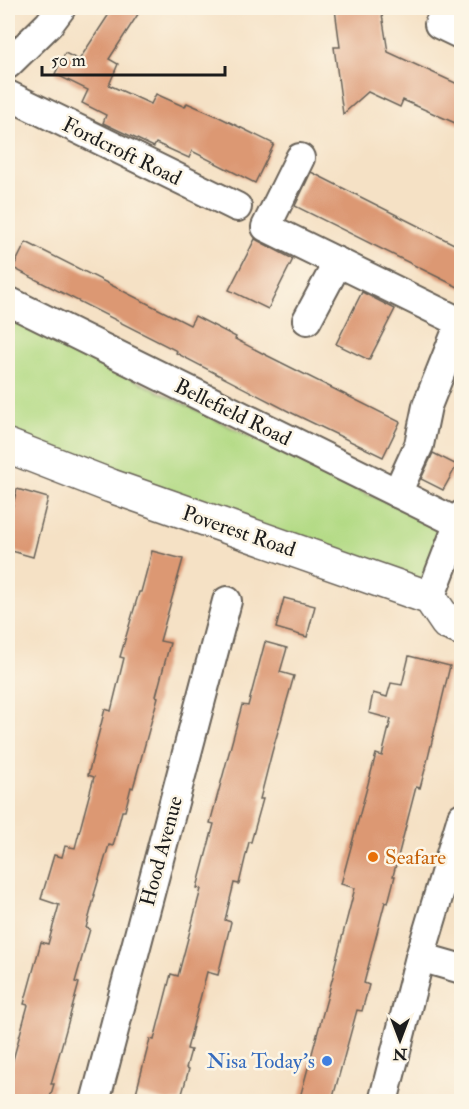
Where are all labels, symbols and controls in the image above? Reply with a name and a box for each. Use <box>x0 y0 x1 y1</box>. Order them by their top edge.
scale bar <box>42 39 225 77</box>
text: 50 m <box>51 49 86 72</box>
street label: Fordcroft Road <box>58 111 186 192</box>
street label: Bellefield Road <box>170 373 296 453</box>
street label: Poverest Road <box>179 499 300 564</box>
street label: Hood Avenue <box>134 793 189 909</box>
place label: Seafare <box>385 844 446 871</box>
marker: Seafare <box>366 850 380 864</box>
north arrow <box>370 1010 430 1070</box>
text: N <box>392 1044 408 1064</box>
place label: Nisa Today’s <box>207 1048 315 1075</box>
marker: Nisa Today’s <box>320 1054 334 1068</box>

